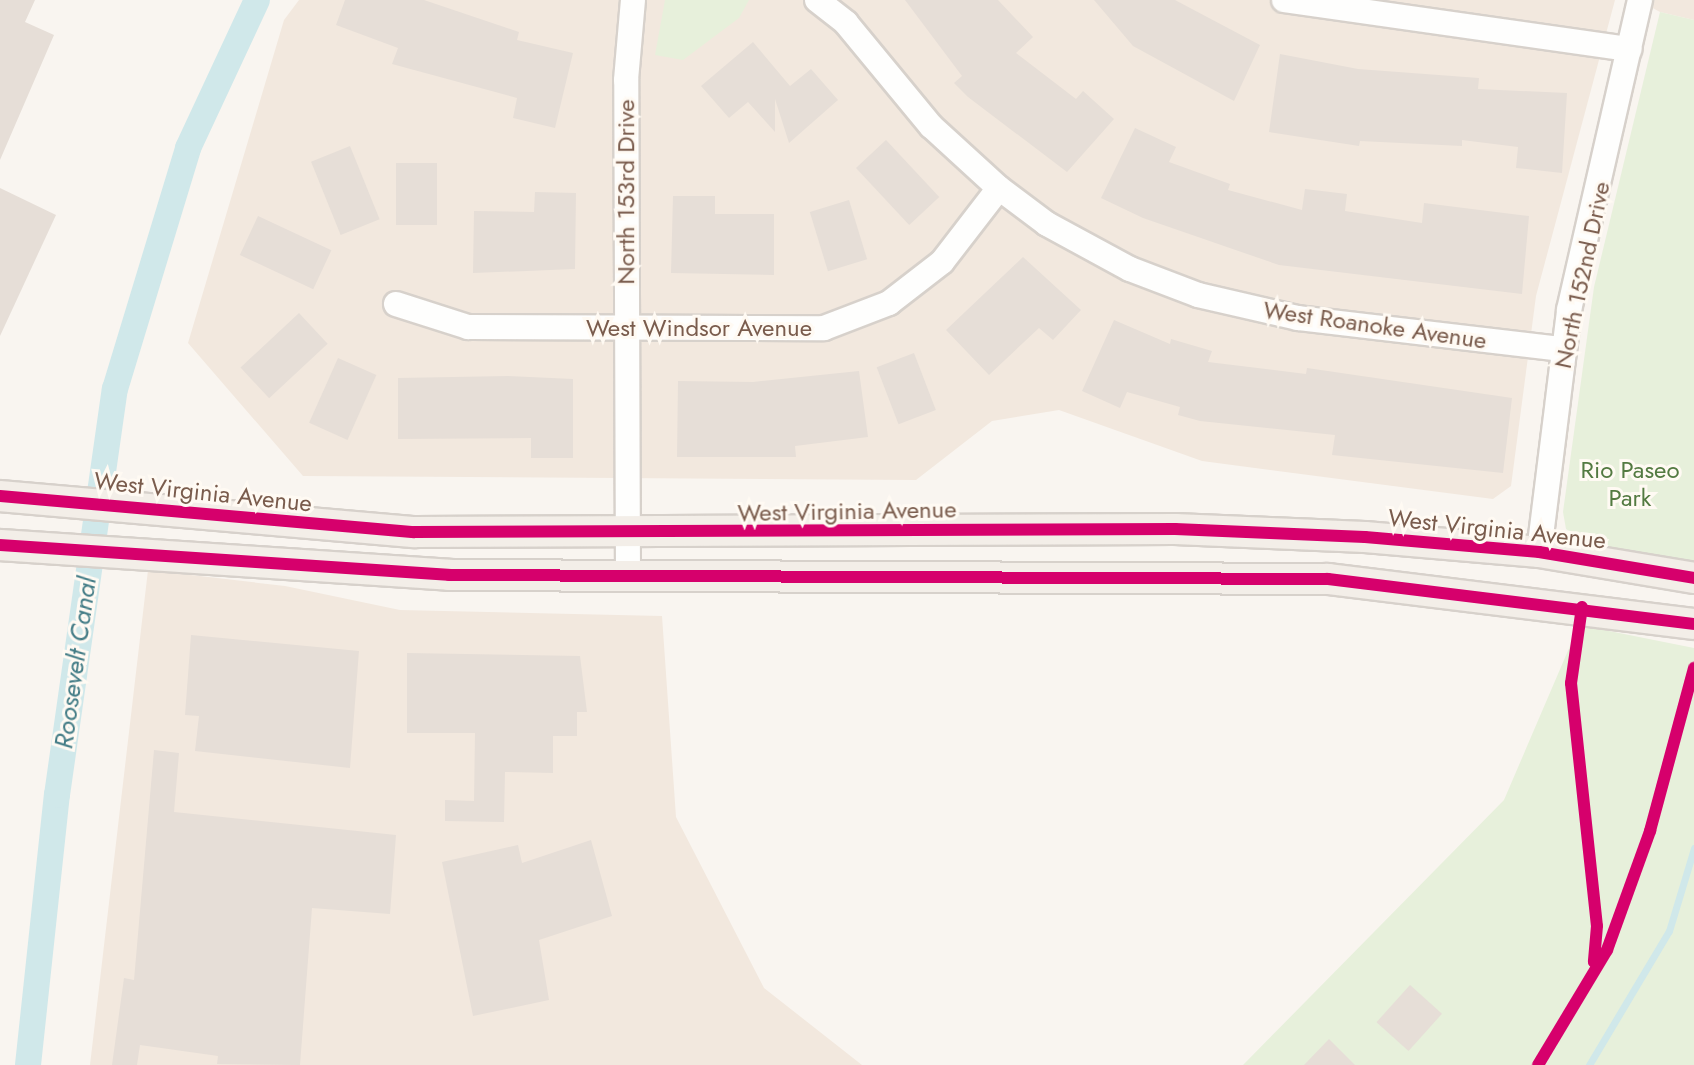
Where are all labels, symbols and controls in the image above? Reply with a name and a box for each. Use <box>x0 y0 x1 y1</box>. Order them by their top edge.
street label: North 153rd Drive <box>612 99 640 285</box>
street label: North 152nd Drive <box>1548 179 1616 371</box>
street label: West Roanoke Avenue <box>1262 295 1488 355</box>
street label: West Windsor Avenue <box>586 314 812 342</box>
park label: Rio Paseo Park <box>1580 456 1680 512</box>
street label: West Virginia Avenue <box>93 466 313 518</box>
street label: West Virginia Avenue <box>737 495 957 527</box>
street label: West Virginia Avenue <box>1387 503 1607 555</box>
water label: Roosevelt Canal <box>49 575 103 751</box>

